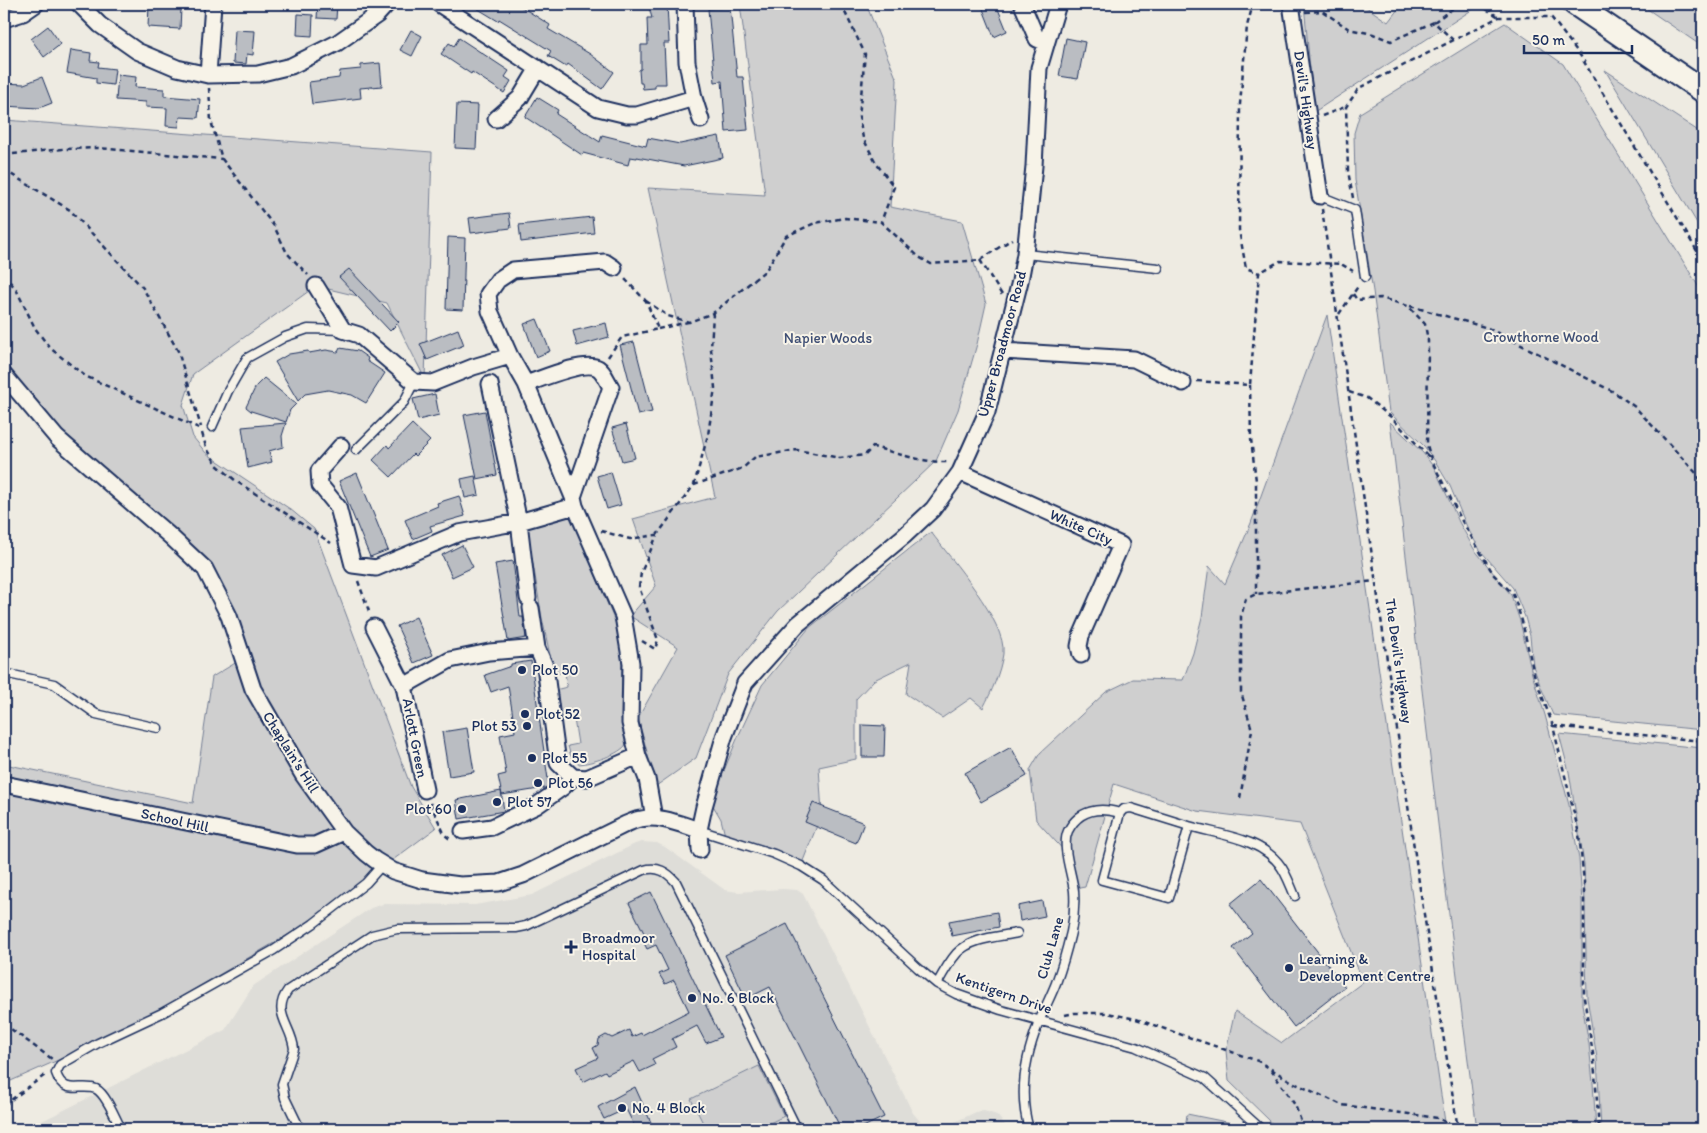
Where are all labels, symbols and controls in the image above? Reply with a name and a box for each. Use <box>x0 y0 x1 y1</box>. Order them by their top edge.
scale bar <box>1524 22 1632 54</box>
text: 50 m <box>1532 31 1565 49</box>
street label: Devil's Highway <box>1290 49 1322 151</box>
street label: Upper Broadmoor Road <box>974 269 1030 419</box>
park label: Crowthorne Wood <box>1483 328 1599 346</box>
park label: Napier Woods <box>784 329 873 347</box>
street label: White City <box>1047 505 1115 549</box>
street label: The Devil's Highway <box>1381 597 1417 725</box>
place label: Plot 50 <box>532 661 579 679</box>
marker: Plot 50 <box>516 664 528 676</box>
street label: Arlott Green <box>398 697 432 780</box>
place label: Plot 52 <box>535 705 580 723</box>
street label: Chaplain's Hill <box>259 708 324 797</box>
marker: Plot 52 <box>519 708 531 720</box>
place label: Plot 53 <box>471 717 517 735</box>
marker: Plot 53 <box>521 720 533 732</box>
place label: Plot 55 <box>542 749 587 767</box>
marker: Plot 55 <box>526 752 538 764</box>
place label: Plot 56 <box>548 774 593 792</box>
marker: Plot 56 <box>532 777 544 789</box>
place label: Plot 57 <box>507 793 552 811</box>
marker: Plot 57 <box>491 796 503 808</box>
place label: Plot 60 <box>405 800 452 818</box>
marker: Plot 60 <box>456 803 468 815</box>
street label: School Hill <box>140 804 211 836</box>
street label: Club Lane <box>1033 915 1067 981</box>
place label: Broadmoor Hospital <box>582 929 655 964</box>
marker: Broadmoor Hospital <box>564 940 578 954</box>
place label: Learning & Development Centre <box>1299 950 1431 985</box>
marker: Learning & Development Centre <box>1283 962 1295 974</box>
street label: Kentigern Drive <box>953 968 1055 1018</box>
place label: No. 6 Block <box>702 989 774 1007</box>
marker: No. 6 Block <box>686 992 698 1004</box>
place label: No. 4 Block <box>632 1099 705 1117</box>
marker: No. 4 Block <box>616 1102 628 1114</box>

